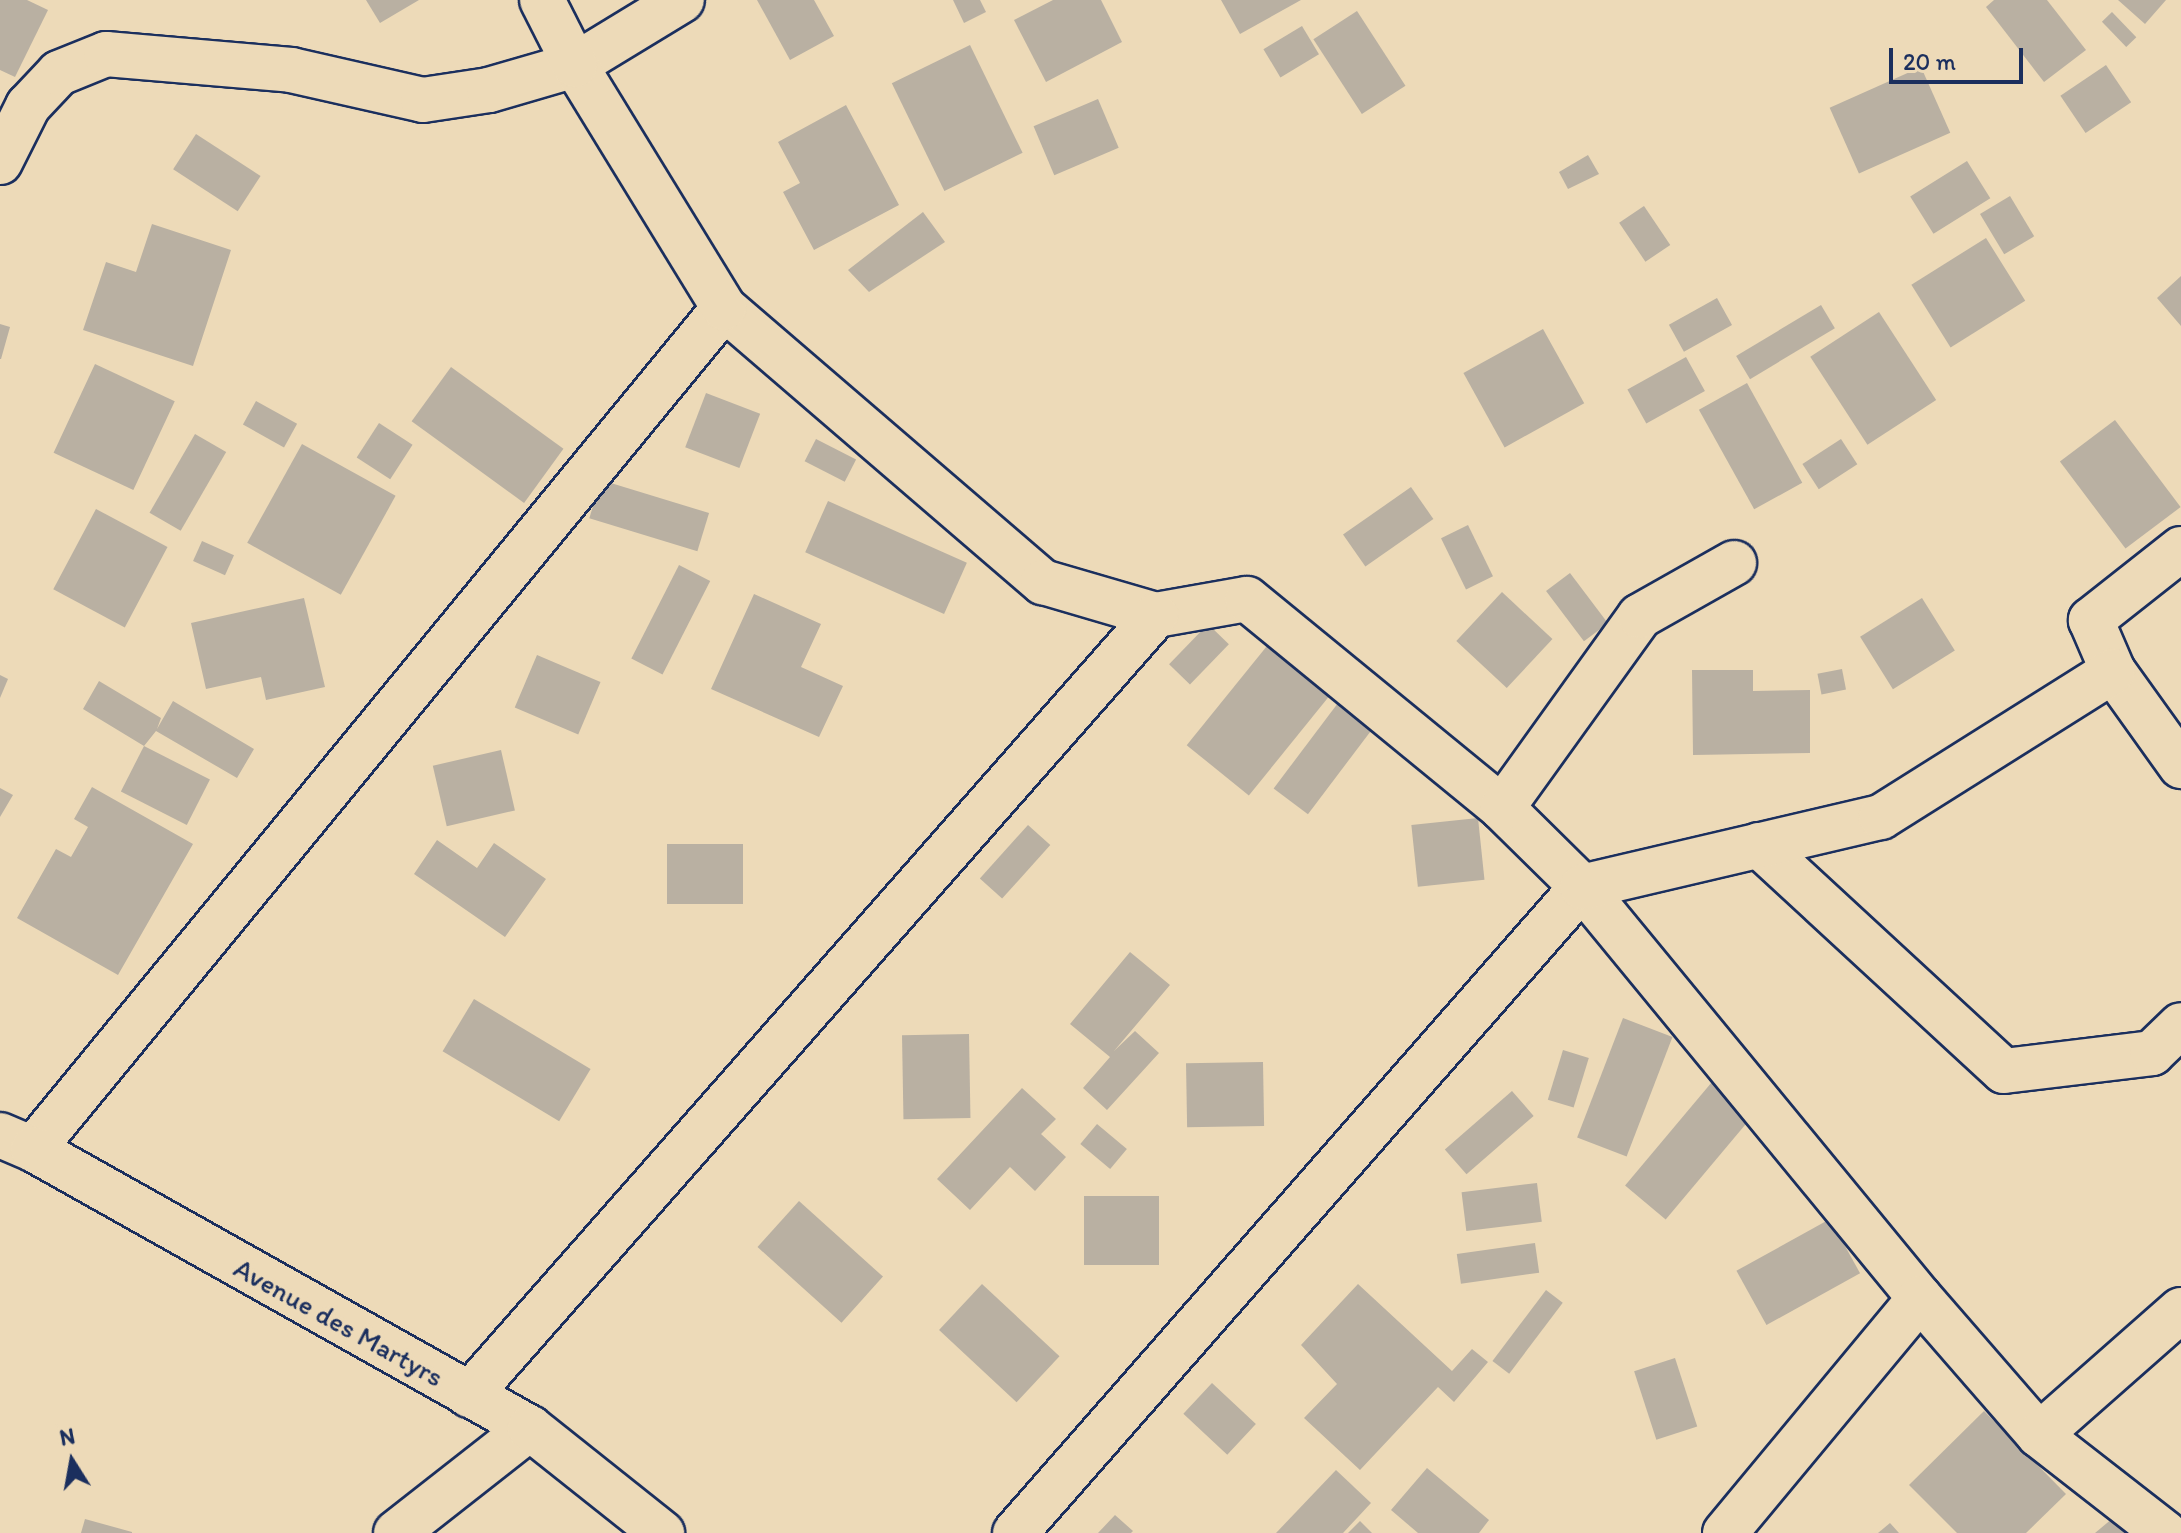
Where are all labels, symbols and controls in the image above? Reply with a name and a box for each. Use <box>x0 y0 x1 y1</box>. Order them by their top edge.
scale bar <box>1893 32 2027 82</box>
text: 20 m <box>1903 47 1956 76</box>
street label: Avenue des Martyrs <box>228 1250 450 1394</box>
north arrow <box>32 1421 112 1501</box>
text: N <box>57 1422 77 1452</box>

